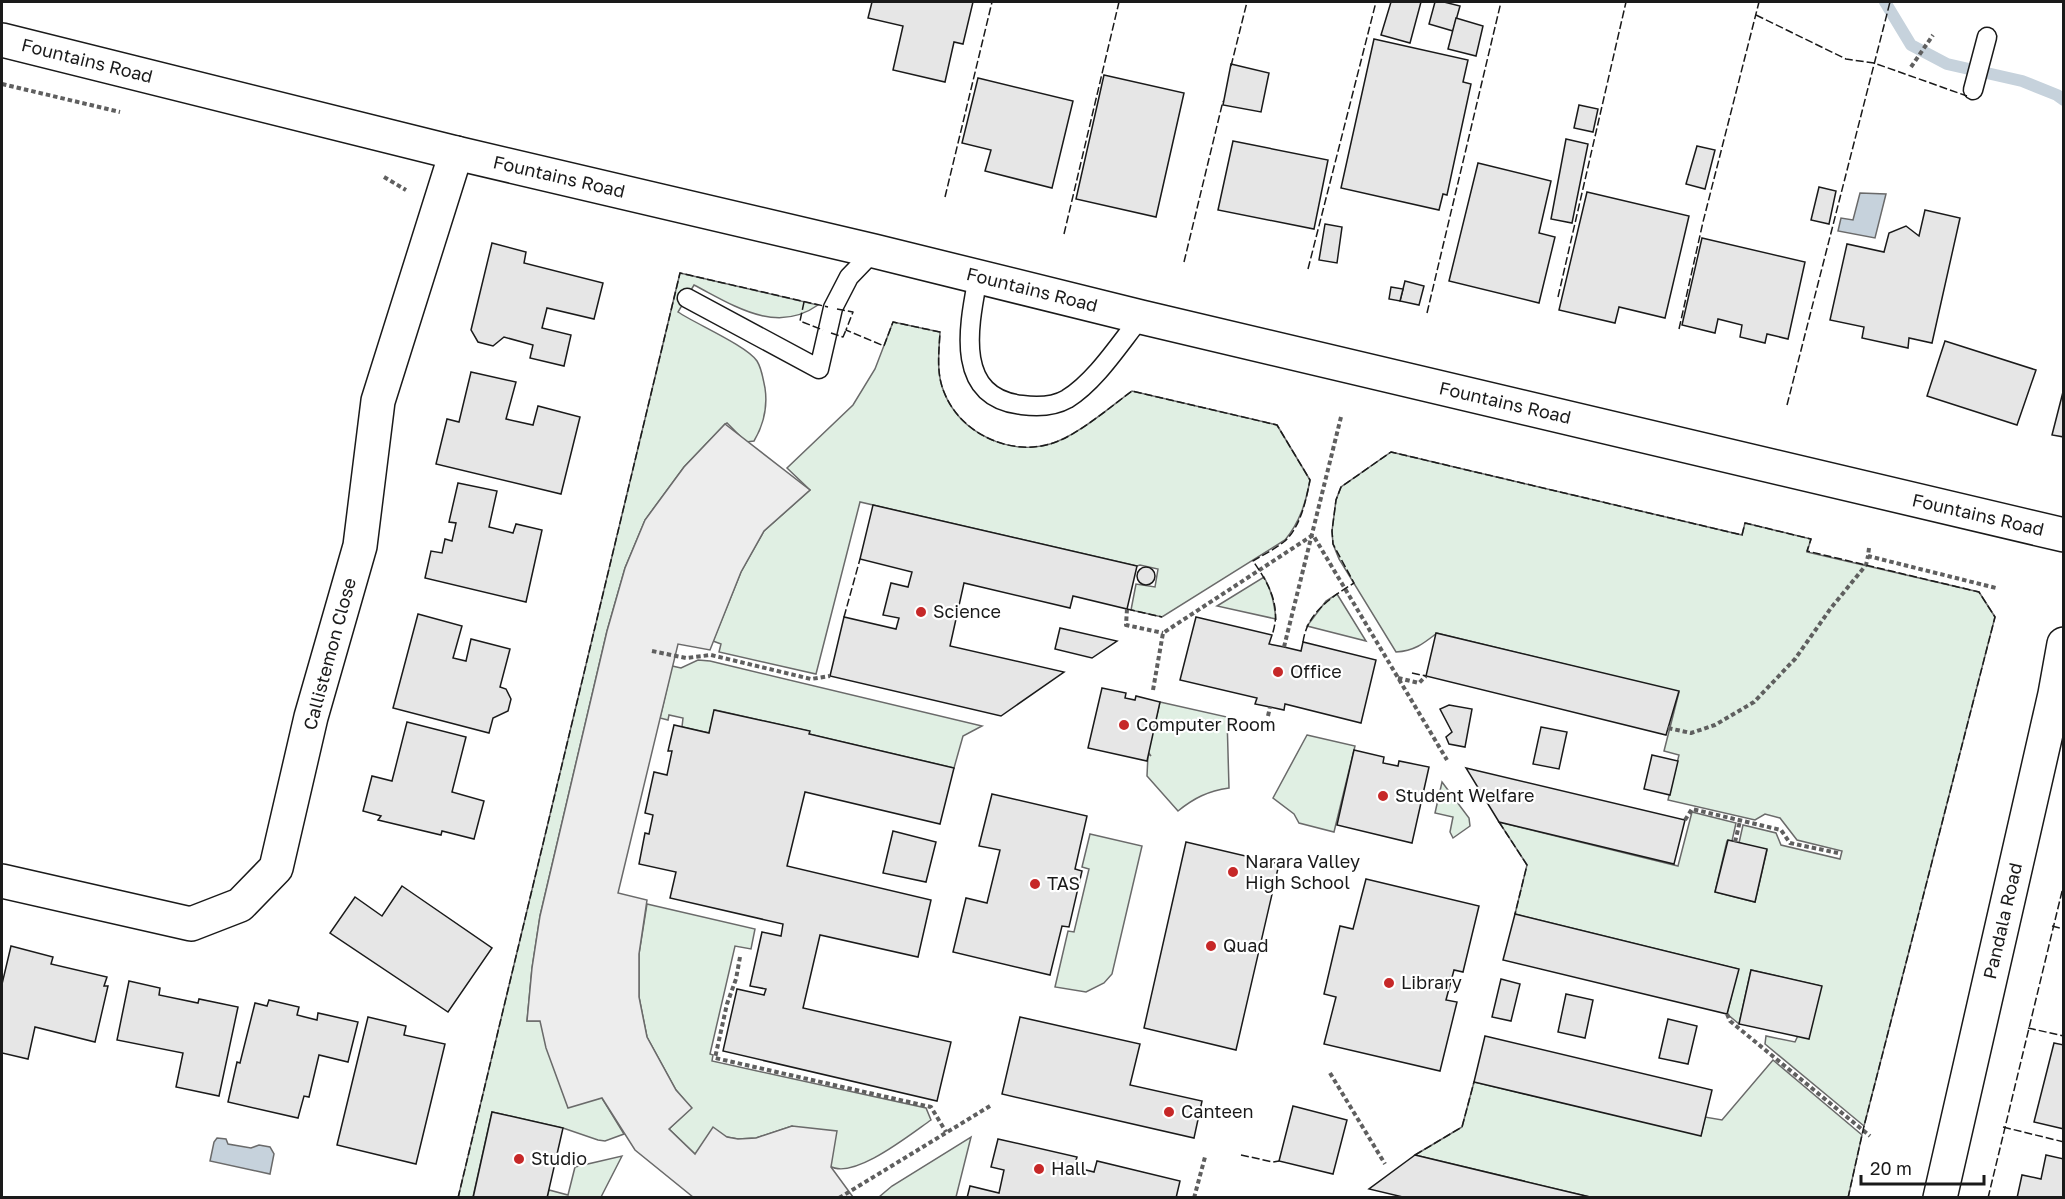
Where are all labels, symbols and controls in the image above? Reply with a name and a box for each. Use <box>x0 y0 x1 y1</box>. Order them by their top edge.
street label: Fountains Road <box>19 33 155 87</box>
street label: Fountains Road <box>491 150 627 202</box>
street label: Fountains Road <box>964 262 1100 316</box>
street label: Fountains Road <box>1437 376 1573 428</box>
street label: Fountains Road <box>1910 488 2046 540</box>
street label: Callistemon Close <box>298 575 360 732</box>
place label: Science <box>933 600 1001 622</box>
marker: Science <box>914 605 928 619</box>
place label: Office <box>1290 660 1342 682</box>
marker: Office <box>1271 665 1285 679</box>
place label: Computer Room <box>1136 713 1276 735</box>
marker: Computer Room <box>1117 718 1131 732</box>
place label: Student Welfare <box>1395 784 1534 806</box>
marker: Student Welfare <box>1376 789 1390 803</box>
place label: Narara Valley High School <box>1245 850 1360 893</box>
street label: Pandala Road <box>1978 861 2026 981</box>
marker: Narara Valley High School <box>1226 865 1240 879</box>
place label: TAS <box>1047 872 1080 894</box>
marker: TAS <box>1028 877 1042 891</box>
place label: Quad <box>1223 934 1268 956</box>
marker: Quad <box>1204 939 1218 953</box>
place label: Library <box>1401 971 1462 993</box>
marker: Library <box>1382 976 1396 990</box>
place label: Canteen <box>1181 1100 1253 1122</box>
marker: Canteen <box>1162 1105 1176 1119</box>
place label: Studio <box>531 1147 587 1169</box>
scale bar <box>1861 1148 1984 1186</box>
marker: Studio <box>512 1152 526 1166</box>
place label: Hall <box>1051 1157 1087 1179</box>
text: 20 m <box>1870 1157 1912 1179</box>
marker: Hall <box>1032 1162 1046 1176</box>

